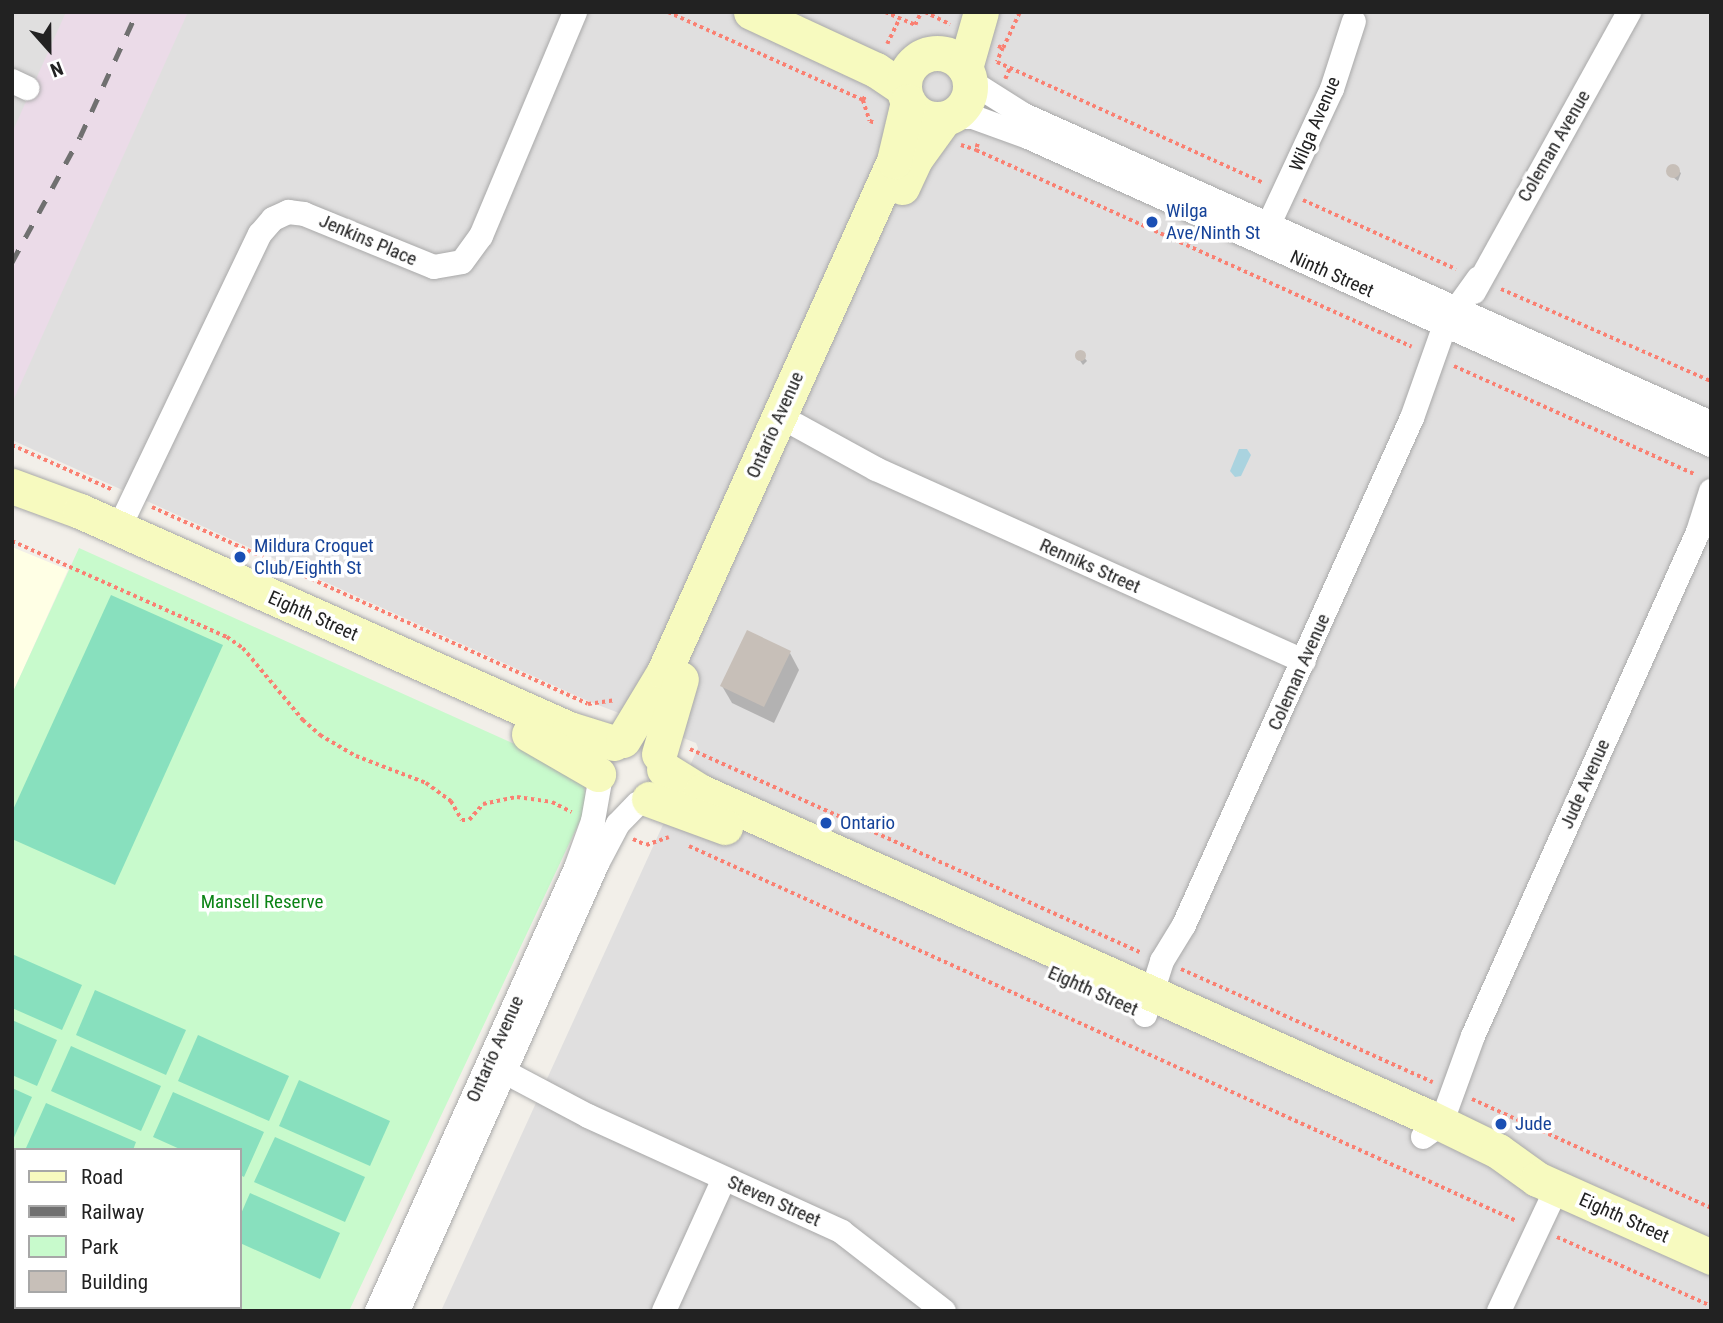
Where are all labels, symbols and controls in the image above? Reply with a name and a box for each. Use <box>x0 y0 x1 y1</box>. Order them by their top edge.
north arrow <box>14 14 84 84</box>
text: N <box>47 56 66 82</box>
street label: Wilga Avenue <box>1285 73 1345 175</box>
street label: Coleman Avenue <box>1513 86 1595 206</box>
place label: Wilga Ave/Ninth St <box>1166 200 1260 244</box>
street label: Jenkins Place <box>316 209 420 271</box>
marker: Wilga Ave/Ninth St <box>1144 214 1160 230</box>
street label: Ninth Street <box>1287 245 1377 303</box>
street label: Ontario Avenue <box>741 368 809 482</box>
street label: Renniks Street <box>1036 534 1144 598</box>
place label: Mildura Croquet Club/Eighth St <box>254 535 374 579</box>
marker: Mildura Croquet Club/Eighth St <box>232 549 248 565</box>
street label: Eighth Street <box>264 586 362 646</box>
street label: Coleman Avenue <box>1263 610 1335 734</box>
street label: Jude Avenue <box>1555 736 1615 832</box>
place label: Ontario <box>840 812 895 834</box>
marker: Ontario <box>818 815 834 831</box>
park label: Mansell Reserve <box>201 891 323 913</box>
street label: Eighth Street <box>1044 961 1142 1021</box>
street label: Ontario Avenue <box>461 992 529 1106</box>
place label: Jude <box>1515 1113 1552 1135</box>
marker: Jude <box>1493 1116 1509 1132</box>
legend <box>14 1148 242 1309</box>
text: Road <box>81 1165 123 1189</box>
street label: Steven Street <box>724 1170 824 1232</box>
street label: Eighth Street <box>1575 1188 1673 1248</box>
text: Railway <box>81 1200 144 1224</box>
text: Park <box>81 1235 118 1259</box>
text: Building <box>81 1270 148 1294</box>

